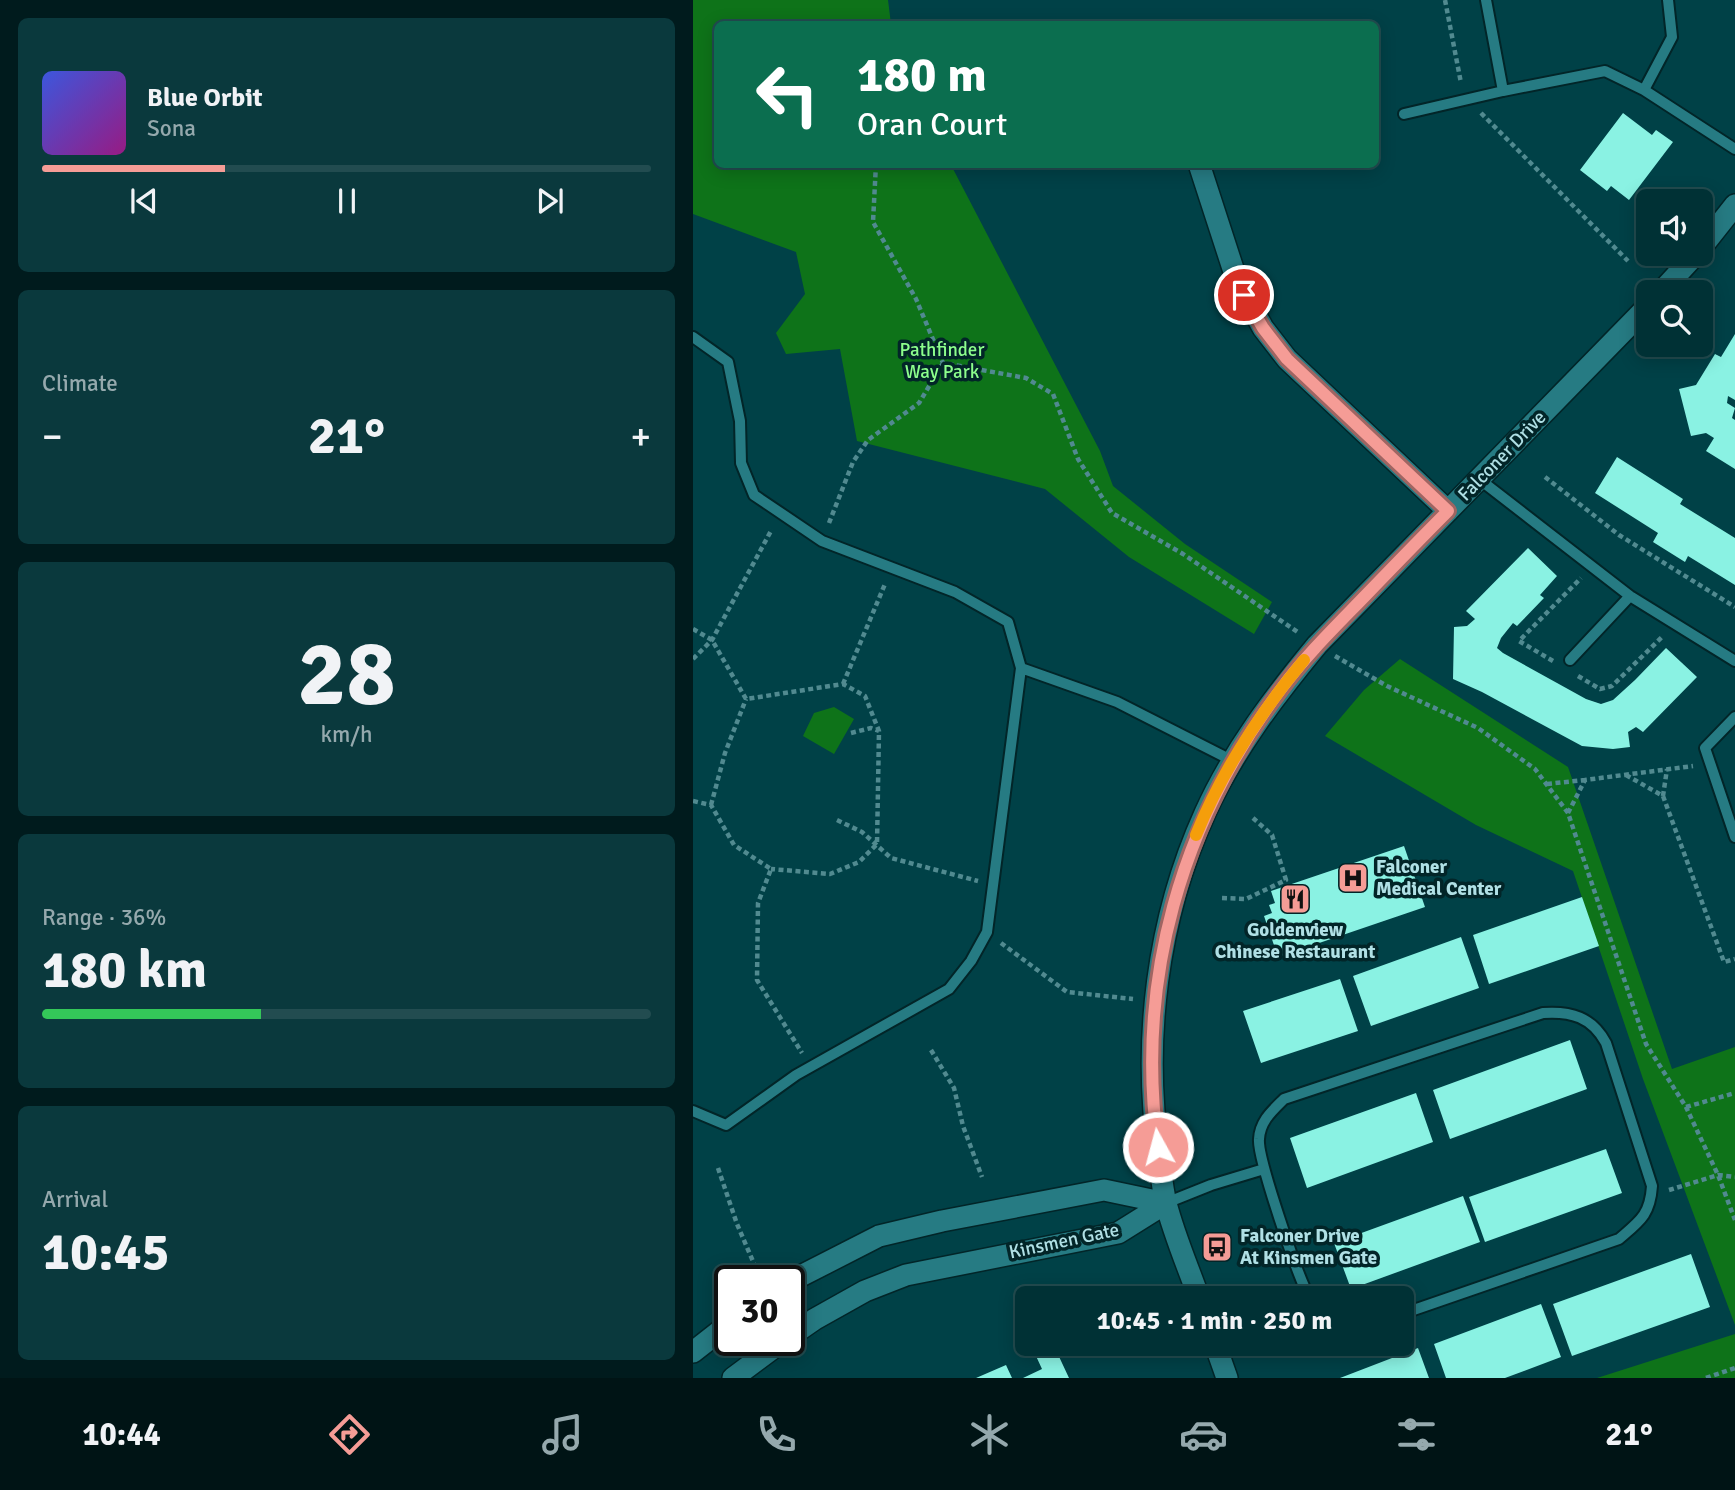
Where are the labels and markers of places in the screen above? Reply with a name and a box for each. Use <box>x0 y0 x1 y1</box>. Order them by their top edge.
pin <box>1214 265 1274 325</box>
place label: Falconer Medical Center <box>1376 855 1502 901</box>
hospital icon: Falconer Medical Center <box>1336 861 1370 895</box>
restaurant icon: Goldenview Chinese Restaurant <box>1278 882 1312 916</box>
place label: Goldenview Chinese Restaurant <box>1215 918 1375 964</box>
place label: Falconer Drive At Kinsmen Gate <box>1240 1224 1377 1270</box>
bus stop icon: Falconer Drive At Kinsmen Gate <box>1200 1230 1234 1264</box>

